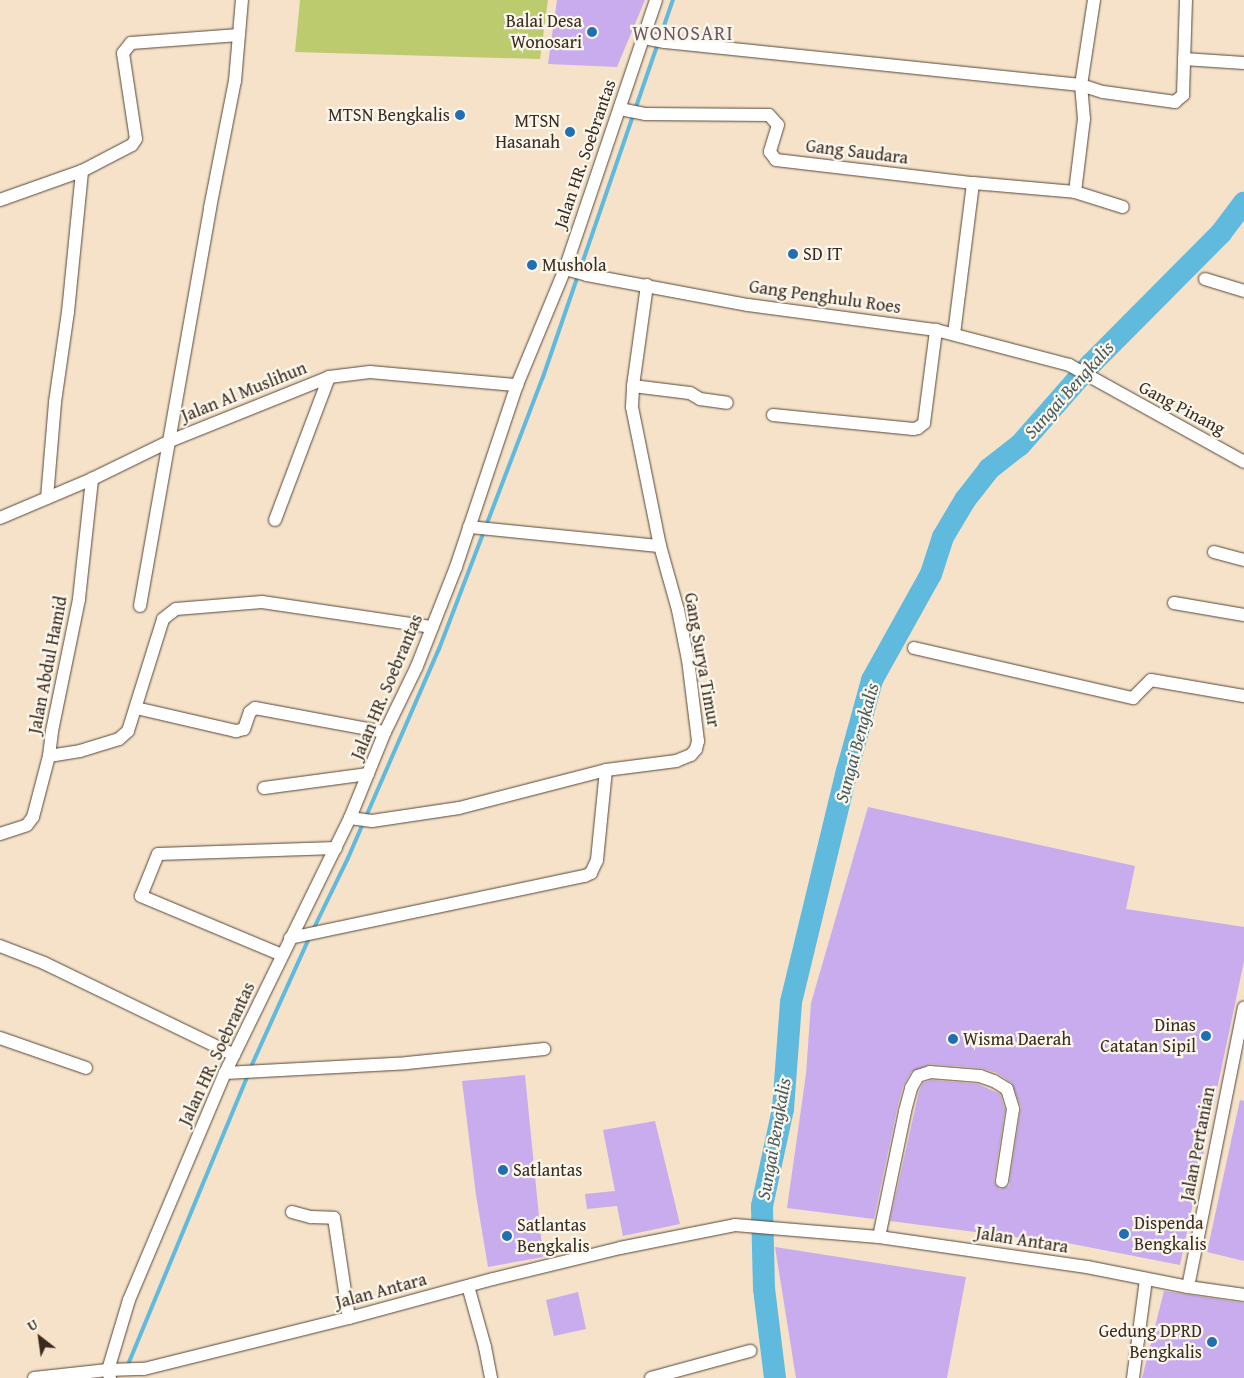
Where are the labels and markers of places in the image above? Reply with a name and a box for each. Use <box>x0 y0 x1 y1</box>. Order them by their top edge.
place label: Balai Desa Wonosari <box>506 11 582 54</box>
marker: Balai Desa Wonosari <box>586 26 598 38</box>
place label: MTSN Bengkalis <box>328 104 450 126</box>
marker: MTSN Bengkalis <box>454 109 466 121</box>
place label: MTSN Hasanah <box>495 111 560 154</box>
marker: MTSN Hasanah <box>564 126 576 138</box>
place label: SD IT <box>803 243 842 265</box>
marker: SD IT <box>787 248 799 260</box>
place label: Mushola <box>542 254 606 276</box>
marker: Mushola <box>526 259 538 271</box>
place label: Dinas Catatan Sipil <box>1100 1015 1196 1058</box>
place label: Wisma Daerah <box>963 1028 1071 1050</box>
marker: Dinas Catatan Sipil <box>1200 1030 1212 1042</box>
marker: Wisma Daerah <box>947 1033 959 1045</box>
place label: Satlantas <box>513 1159 582 1181</box>
marker: Satlantas <box>497 1164 509 1176</box>
place label: Dispenda Bengkalis <box>1134 1213 1207 1256</box>
place label: Satlantas Bengkalis <box>517 1215 590 1258</box>
marker: Dispenda Bengkalis <box>1118 1228 1130 1240</box>
marker: Satlantas Bengkalis <box>501 1230 513 1242</box>
place label: Gedung DPRD Bengkalis <box>1099 1321 1202 1364</box>
marker: Gedung DPRD Bengkalis <box>1206 1336 1218 1348</box>

